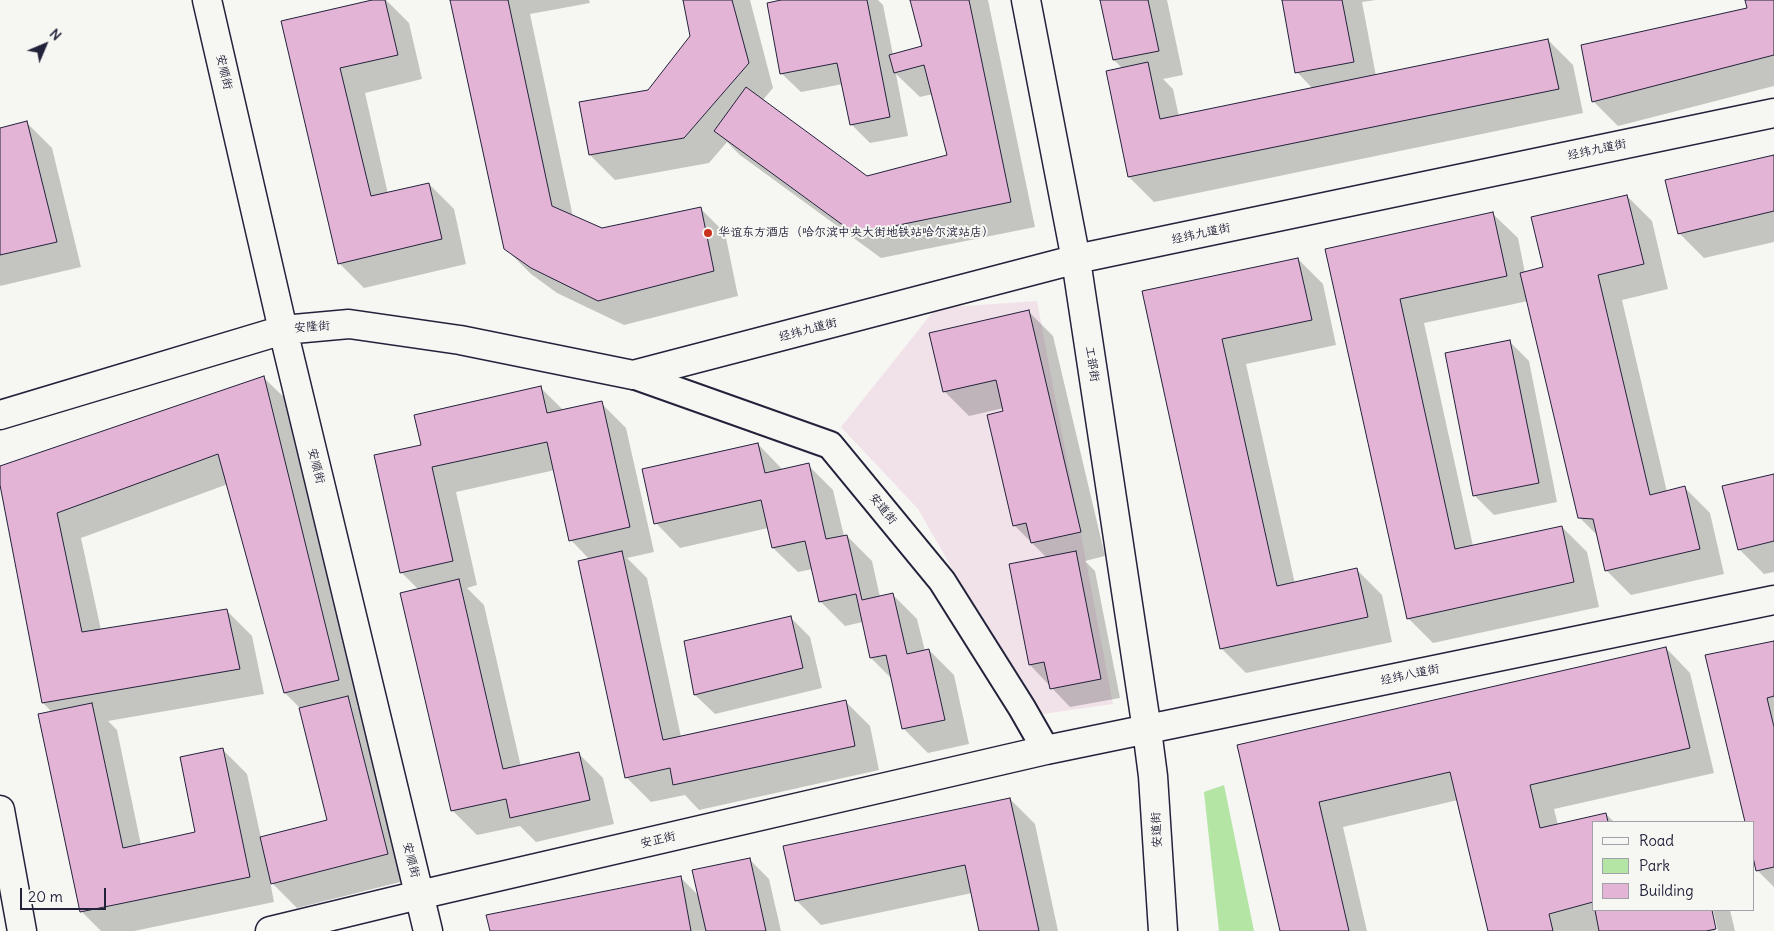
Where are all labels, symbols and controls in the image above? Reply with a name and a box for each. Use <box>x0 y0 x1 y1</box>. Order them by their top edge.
north arrow <box>20 20 70 70</box>
text: N <box>46 25 65 44</box>
street label: 安顺街 <box>213 53 235 91</box>
street label: 经纬九道街 <box>1566 137 1628 163</box>
street label: 经纬九道街 <box>1170 221 1232 247</box>
place label: 华谊东方酒店（哈尔滨中央大街地铁站哈尔滨站店） <box>718 226 994 240</box>
marker: 华谊东方酒店（哈尔滨中央大街地铁站哈尔滨站店） <box>702 227 714 239</box>
street label: 经纬九道街 <box>777 315 839 345</box>
street label: 安隆街 <box>294 319 330 335</box>
street label: 工部街 <box>1082 345 1102 383</box>
street label: 安顺街 <box>305 447 327 485</box>
street label: 安道街 <box>866 490 900 528</box>
street label: 经纬八道街 <box>1379 662 1441 688</box>
street label: 安道街 <box>1149 812 1165 848</box>
legend <box>1592 821 1754 911</box>
street label: 安正街 <box>639 829 677 851</box>
text: Road <box>1639 831 1674 850</box>
street label: 安顺街 <box>400 841 422 879</box>
text: Park <box>1639 856 1670 875</box>
scale bar <box>22 878 109 910</box>
text: Building <box>1639 881 1694 900</box>
text: 20 m <box>28 887 63 906</box>

